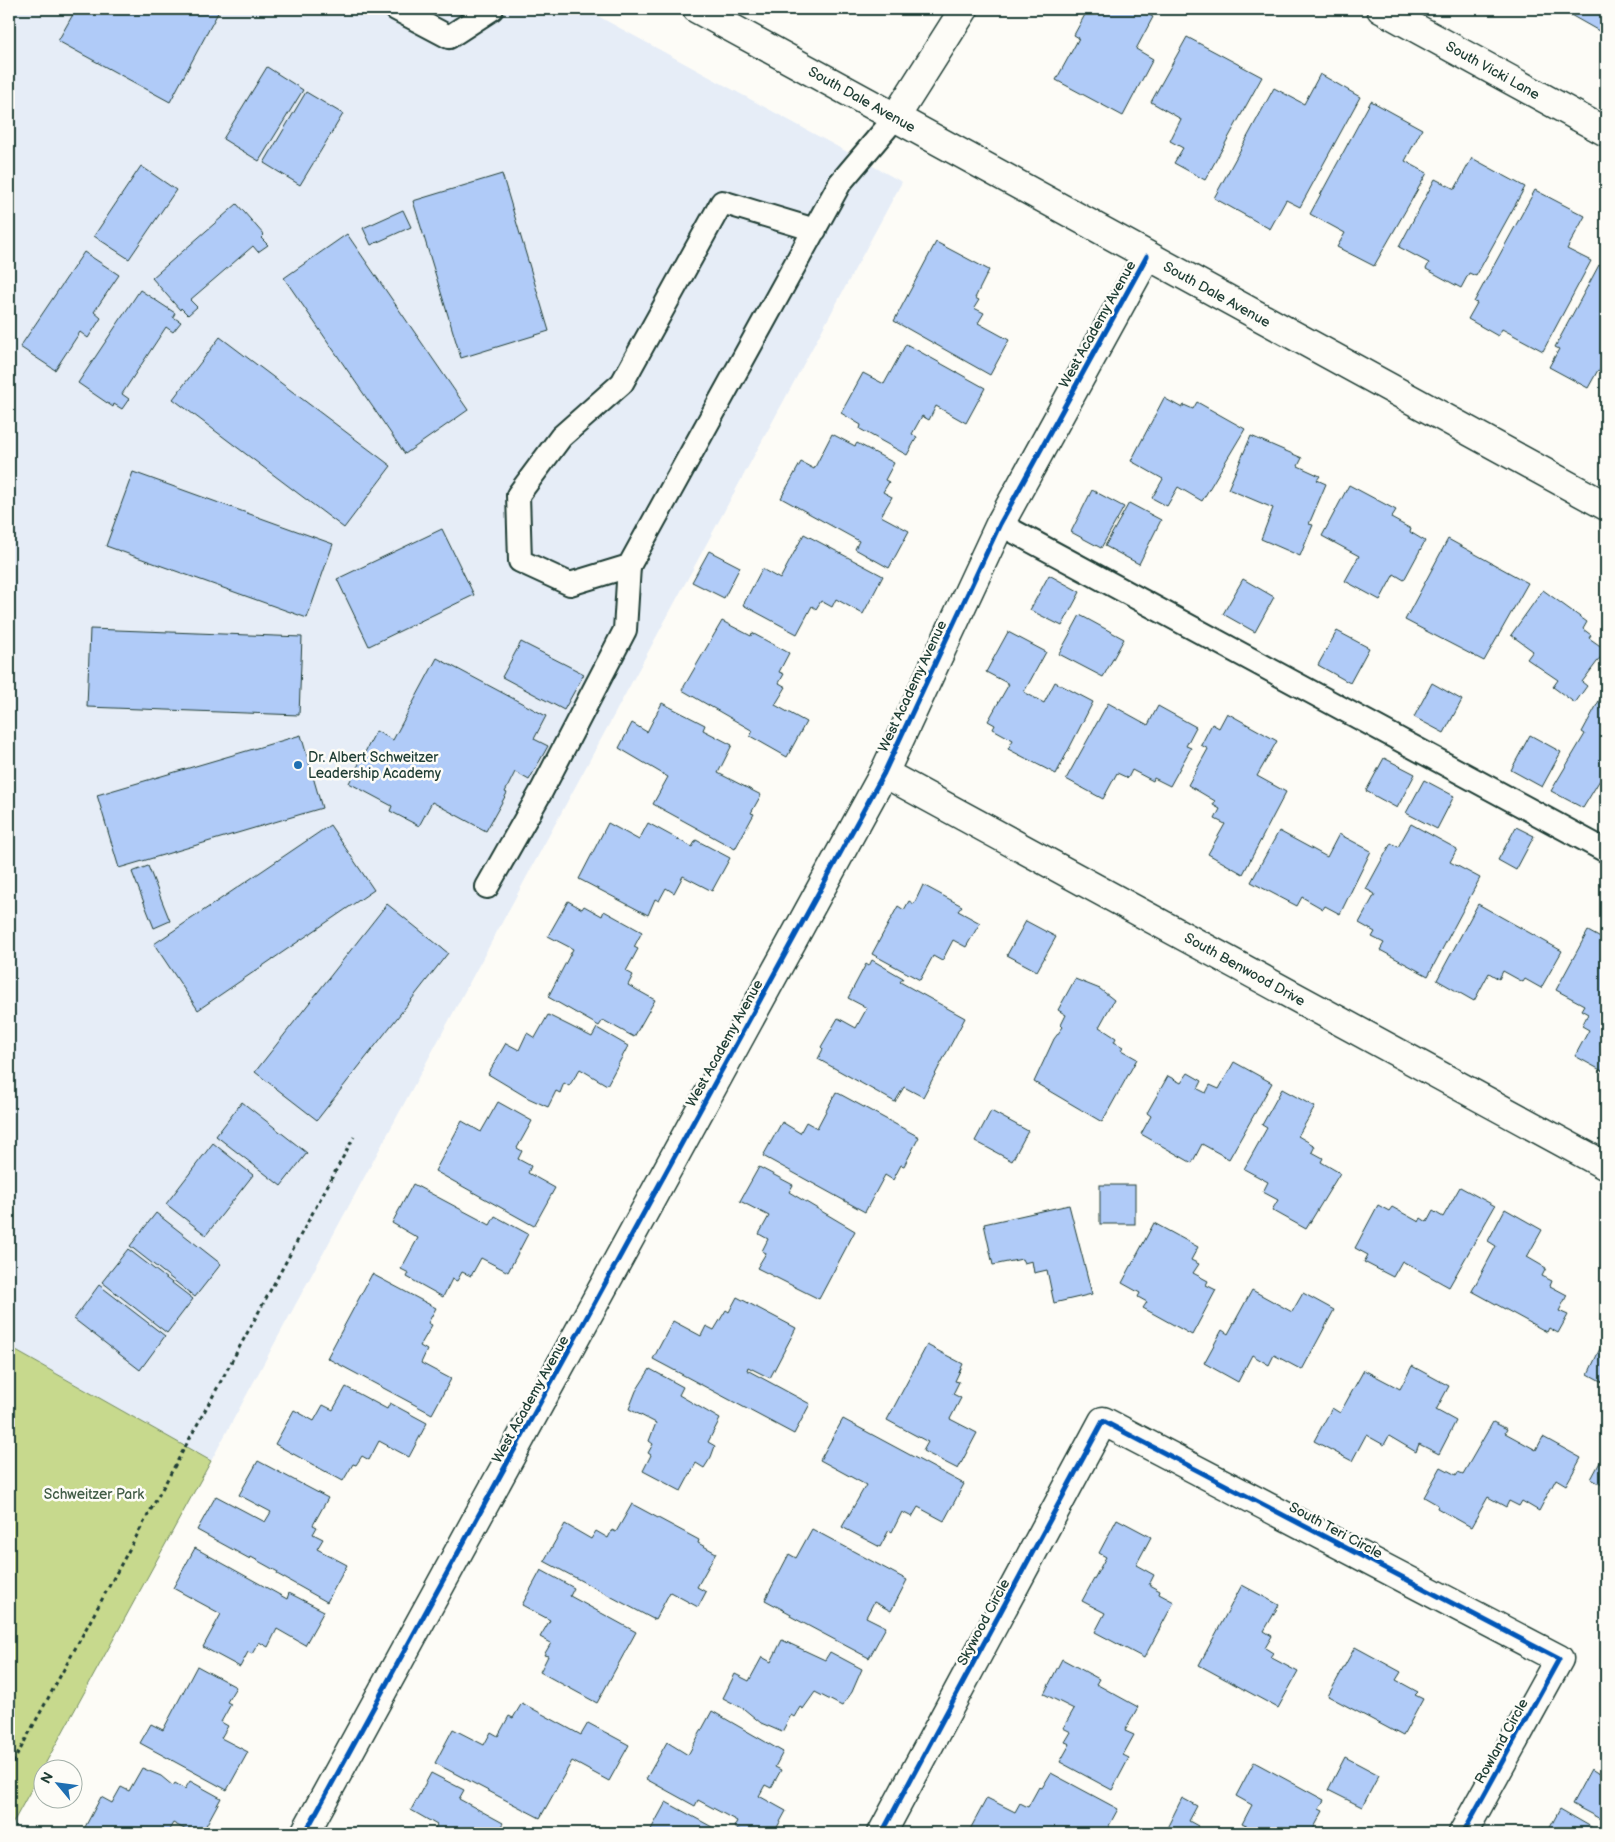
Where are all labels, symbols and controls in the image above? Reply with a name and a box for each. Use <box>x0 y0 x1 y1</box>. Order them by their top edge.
street label: South Vicki Lane <box>1443 38 1543 103</box>
street label: South Dale Avenue <box>805 63 918 136</box>
street label: West Academy Avenue <box>1055 258 1140 391</box>
street label: South Dale Avenue <box>1160 258 1273 331</box>
street label: West Academy Avenue <box>875 618 950 755</box>
place label: Dr. Albert Schweitzer Leadership Academy <box>308 749 442 782</box>
marker: Dr. Albert Schweitzer Leadership Academy <box>292 759 304 771</box>
street label: South Benwood Drive <box>1181 929 1308 1010</box>
street label: West Academy Avenue <box>682 977 767 1110</box>
street label: West Academy Avenue <box>488 1333 573 1466</box>
park label: Schweitzer Park <box>44 1486 144 1503</box>
street label: South Teri Circle <box>1286 1499 1386 1562</box>
street label: Skywood Circle <box>953 1576 1013 1668</box>
street label: Rowland Circle <box>1471 1696 1532 1787</box>
north arrow <box>32 1760 82 1810</box>
text: N <box>37 1769 57 1787</box>

